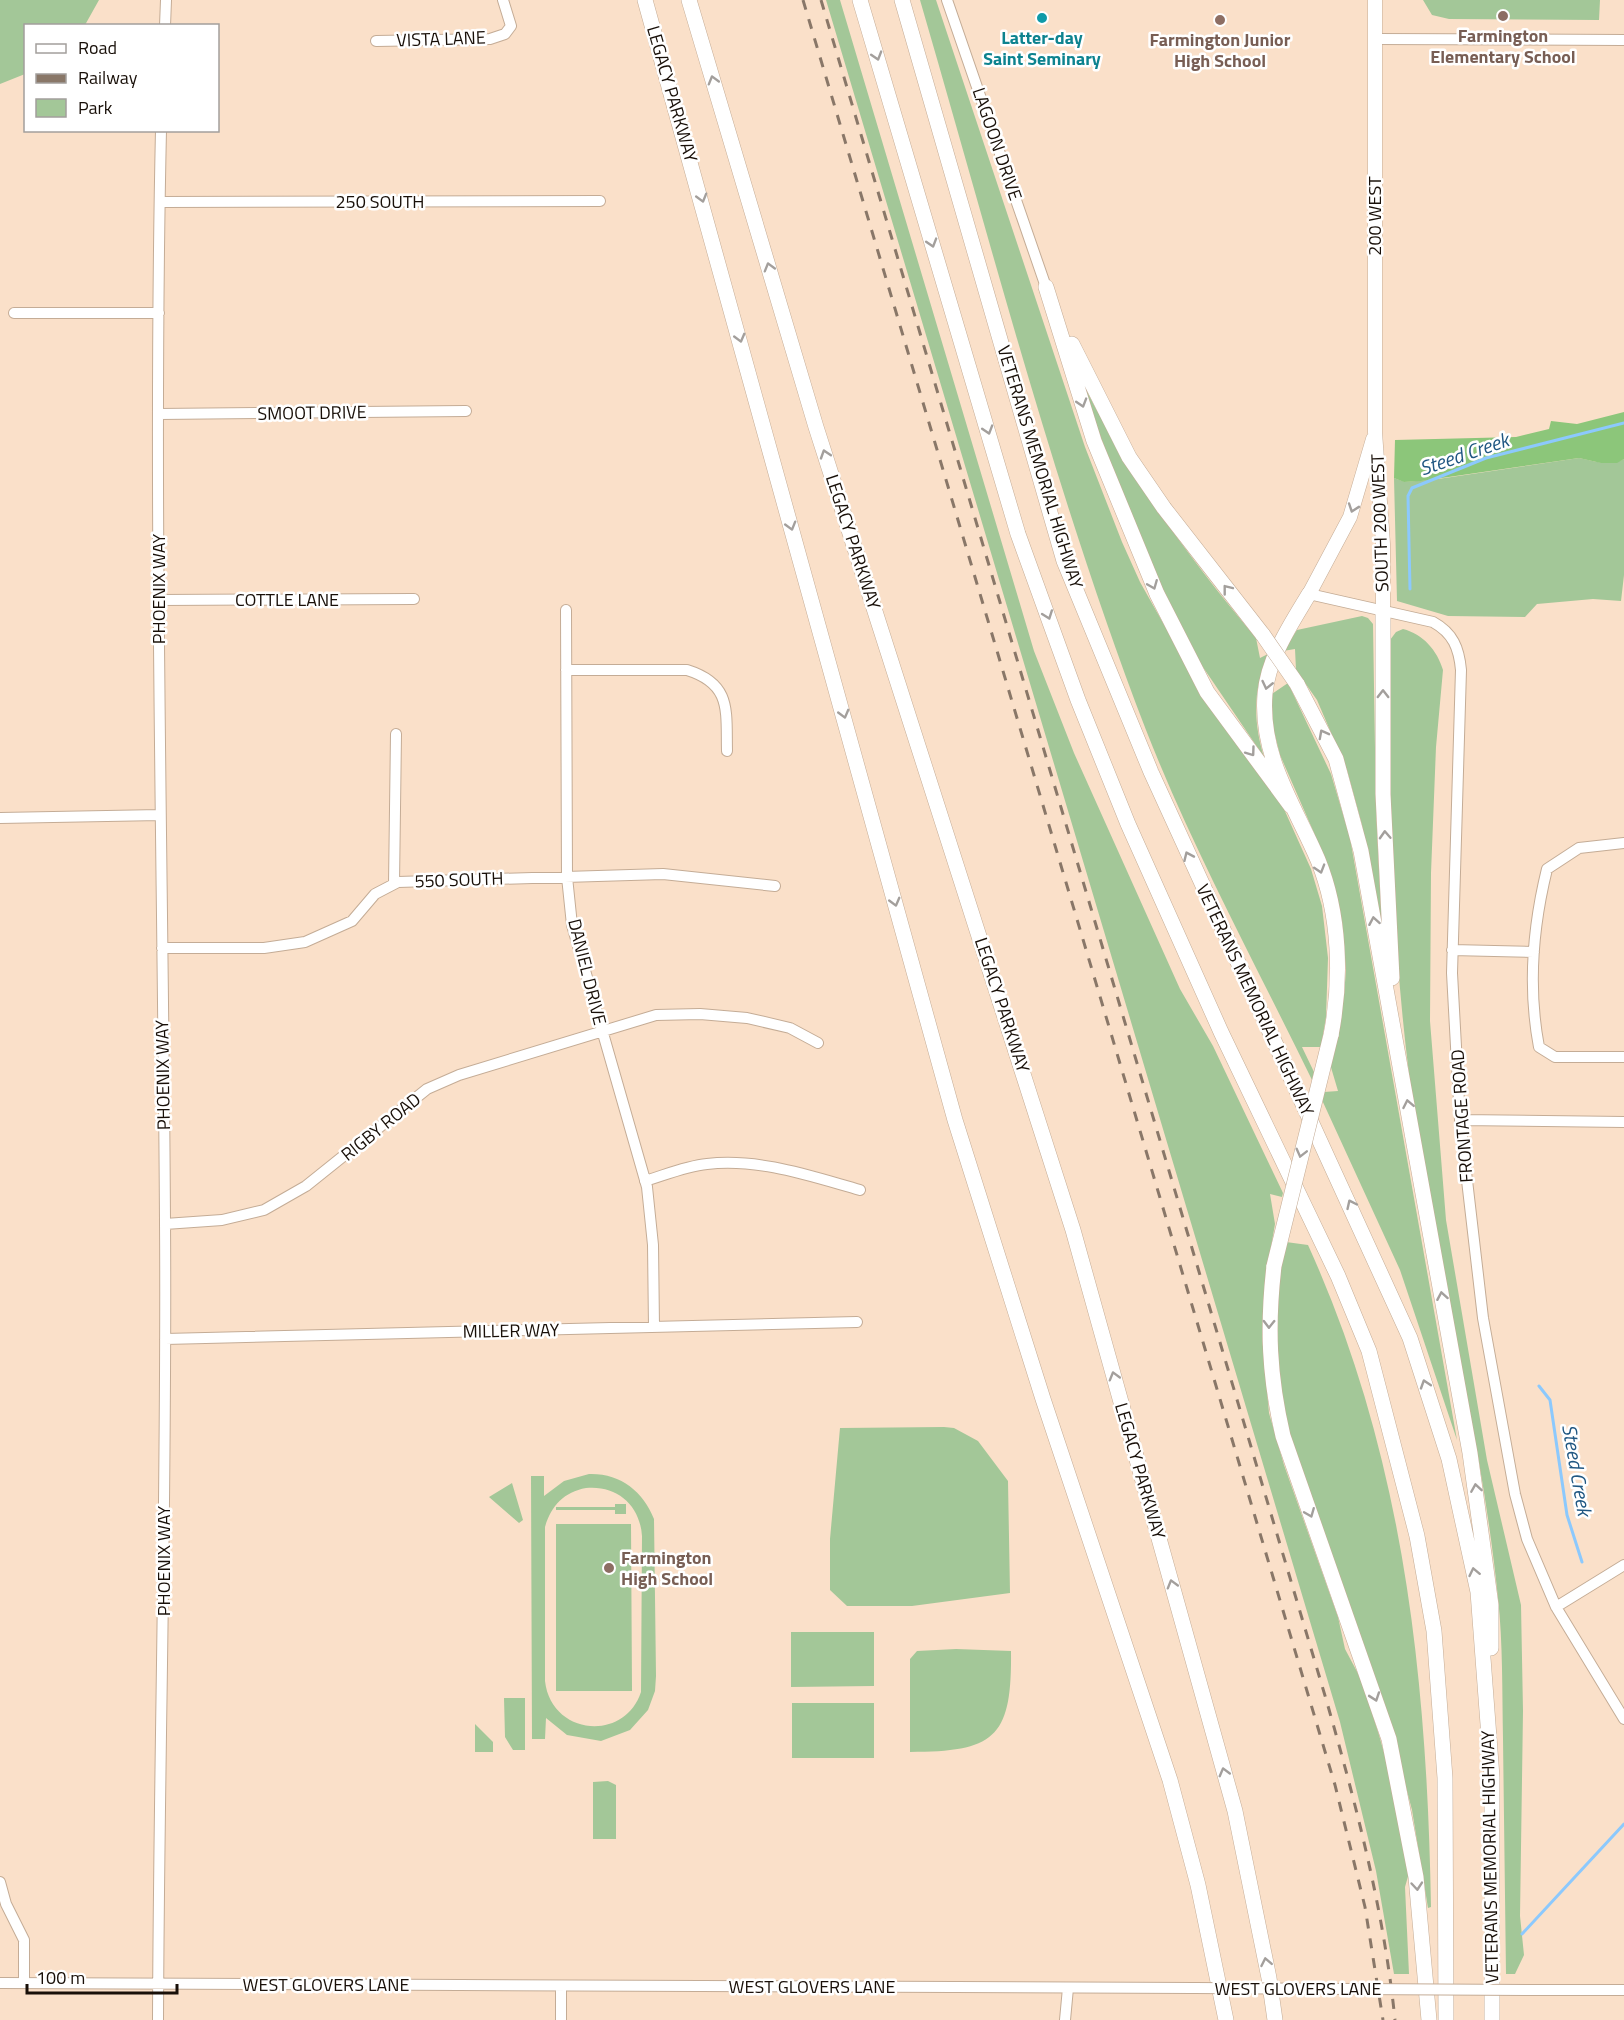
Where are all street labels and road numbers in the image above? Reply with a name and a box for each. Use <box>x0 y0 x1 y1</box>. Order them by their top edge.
street label: LEGACY PARKWAY <box>640 22 705 166</box>
street label: VISTA LANE <box>396 23 486 54</box>
street label: LAGOON DRIVE <box>966 84 1029 204</box>
street label: 200 WEST <box>1361 176 1388 256</box>
street label: 250 SOUTH <box>335 188 425 215</box>
street label: VETERANS MEMORIAL HIGHWAY <box>991 342 1090 592</box>
street label: SMOOT DRIVE <box>257 398 367 427</box>
street label: SOUTH 200 WEST <box>1364 453 1395 592</box>
street label: LEGACY PARKWAY <box>819 471 888 613</box>
street label: PHOENIX WAY <box>145 534 172 644</box>
street label: COTTLE LANE <box>235 586 339 613</box>
street label: 550 SOUTH <box>414 864 504 895</box>
street label: VETERANS MEMORIAL HIGHWAY <box>1190 879 1321 1121</box>
street label: DANIEL DRIVE <box>561 916 614 1028</box>
street label: LEGACY PARKWAY <box>968 934 1037 1076</box>
street label: PHOENIX WAY <box>148 1019 177 1130</box>
street label: FRONTAGE ROAD <box>1443 1048 1480 1184</box>
street label: RIGBY ROAD <box>335 1086 426 1167</box>
street label: MILLER WAY <box>462 1316 560 1345</box>
street label: LEGACY PARKWAY <box>1108 1399 1173 1543</box>
street label: PHOENIX WAY <box>150 1506 177 1616</box>
street label: VETERANS MEMORIAL HIGHWAY <box>1474 1730 1505 1984</box>
street label: WEST GLOVERS LANE <box>243 1971 409 1998</box>
street label: WEST GLOVERS LANE <box>729 1973 895 2000</box>
street label: WEST GLOVERS LANE <box>1215 1975 1381 2002</box>

